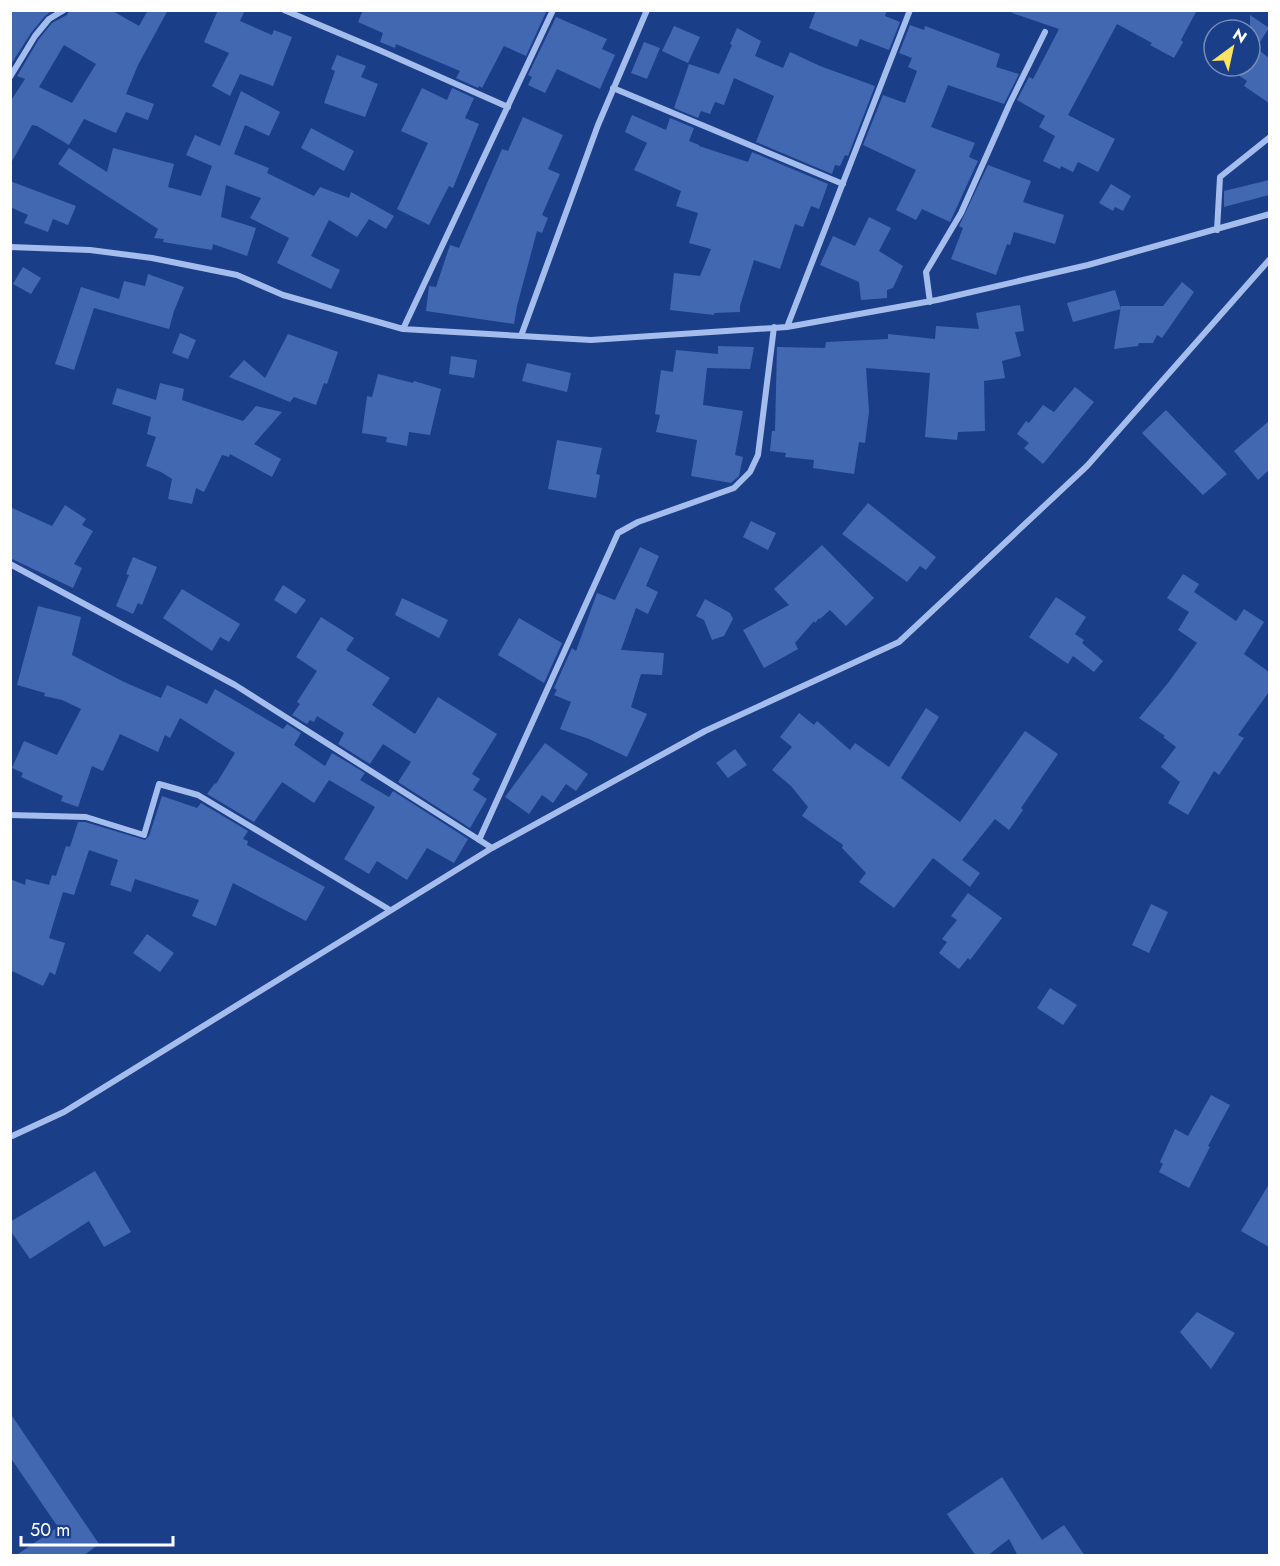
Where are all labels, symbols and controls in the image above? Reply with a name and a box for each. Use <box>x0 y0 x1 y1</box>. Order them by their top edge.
north arrow <box>1202 18 1262 78</box>
text: N <box>1228 23 1251 49</box>
scale bar <box>21 1509 172 1547</box>
text: 50 m <box>30 1517 70 1543</box>

